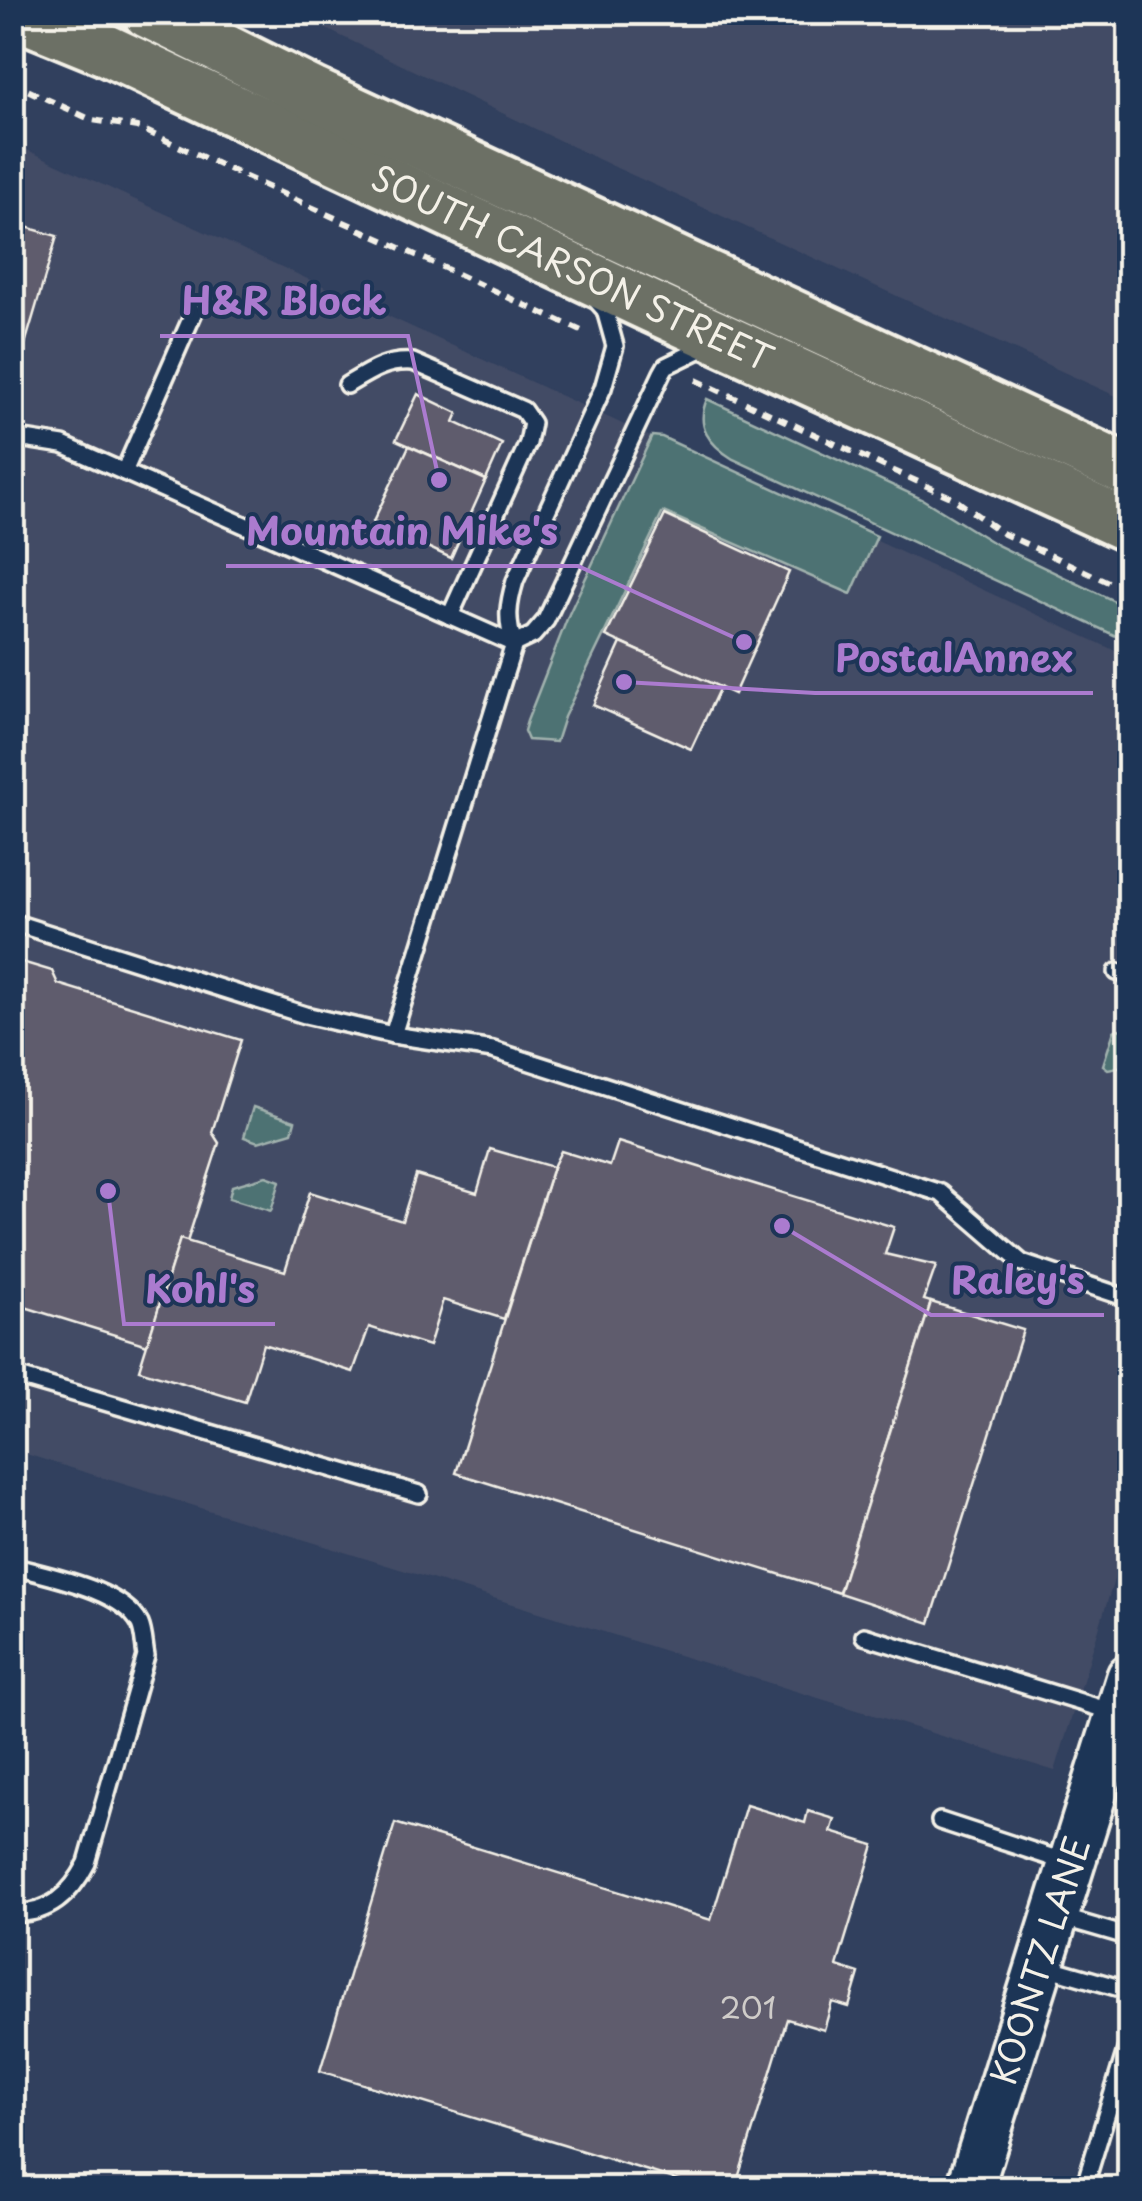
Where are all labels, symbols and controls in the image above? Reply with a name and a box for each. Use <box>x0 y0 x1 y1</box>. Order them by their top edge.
street label: SOUTH CARSON STREET <box>363 150 783 383</box>
callout: H&R Block <box>160 268 408 336</box>
text: H&R Block <box>181 271 387 328</box>
callout: Mountain Mike's <box>226 498 578 566</box>
text: Mountain Mike's <box>246 501 558 558</box>
callout: PostalAnnex <box>815 625 1093 693</box>
text: PostalAnnex <box>835 628 1073 685</box>
callout: Raley's <box>931 1247 1104 1315</box>
text: Raley's <box>951 1250 1085 1307</box>
callout: Kohl's <box>124 1256 275 1324</box>
text: Kohl's <box>145 1259 255 1316</box>
street label: KOONTZ LANE <box>975 1830 1102 2091</box>
house number: 201 <box>720 1984 776 2029</box>

